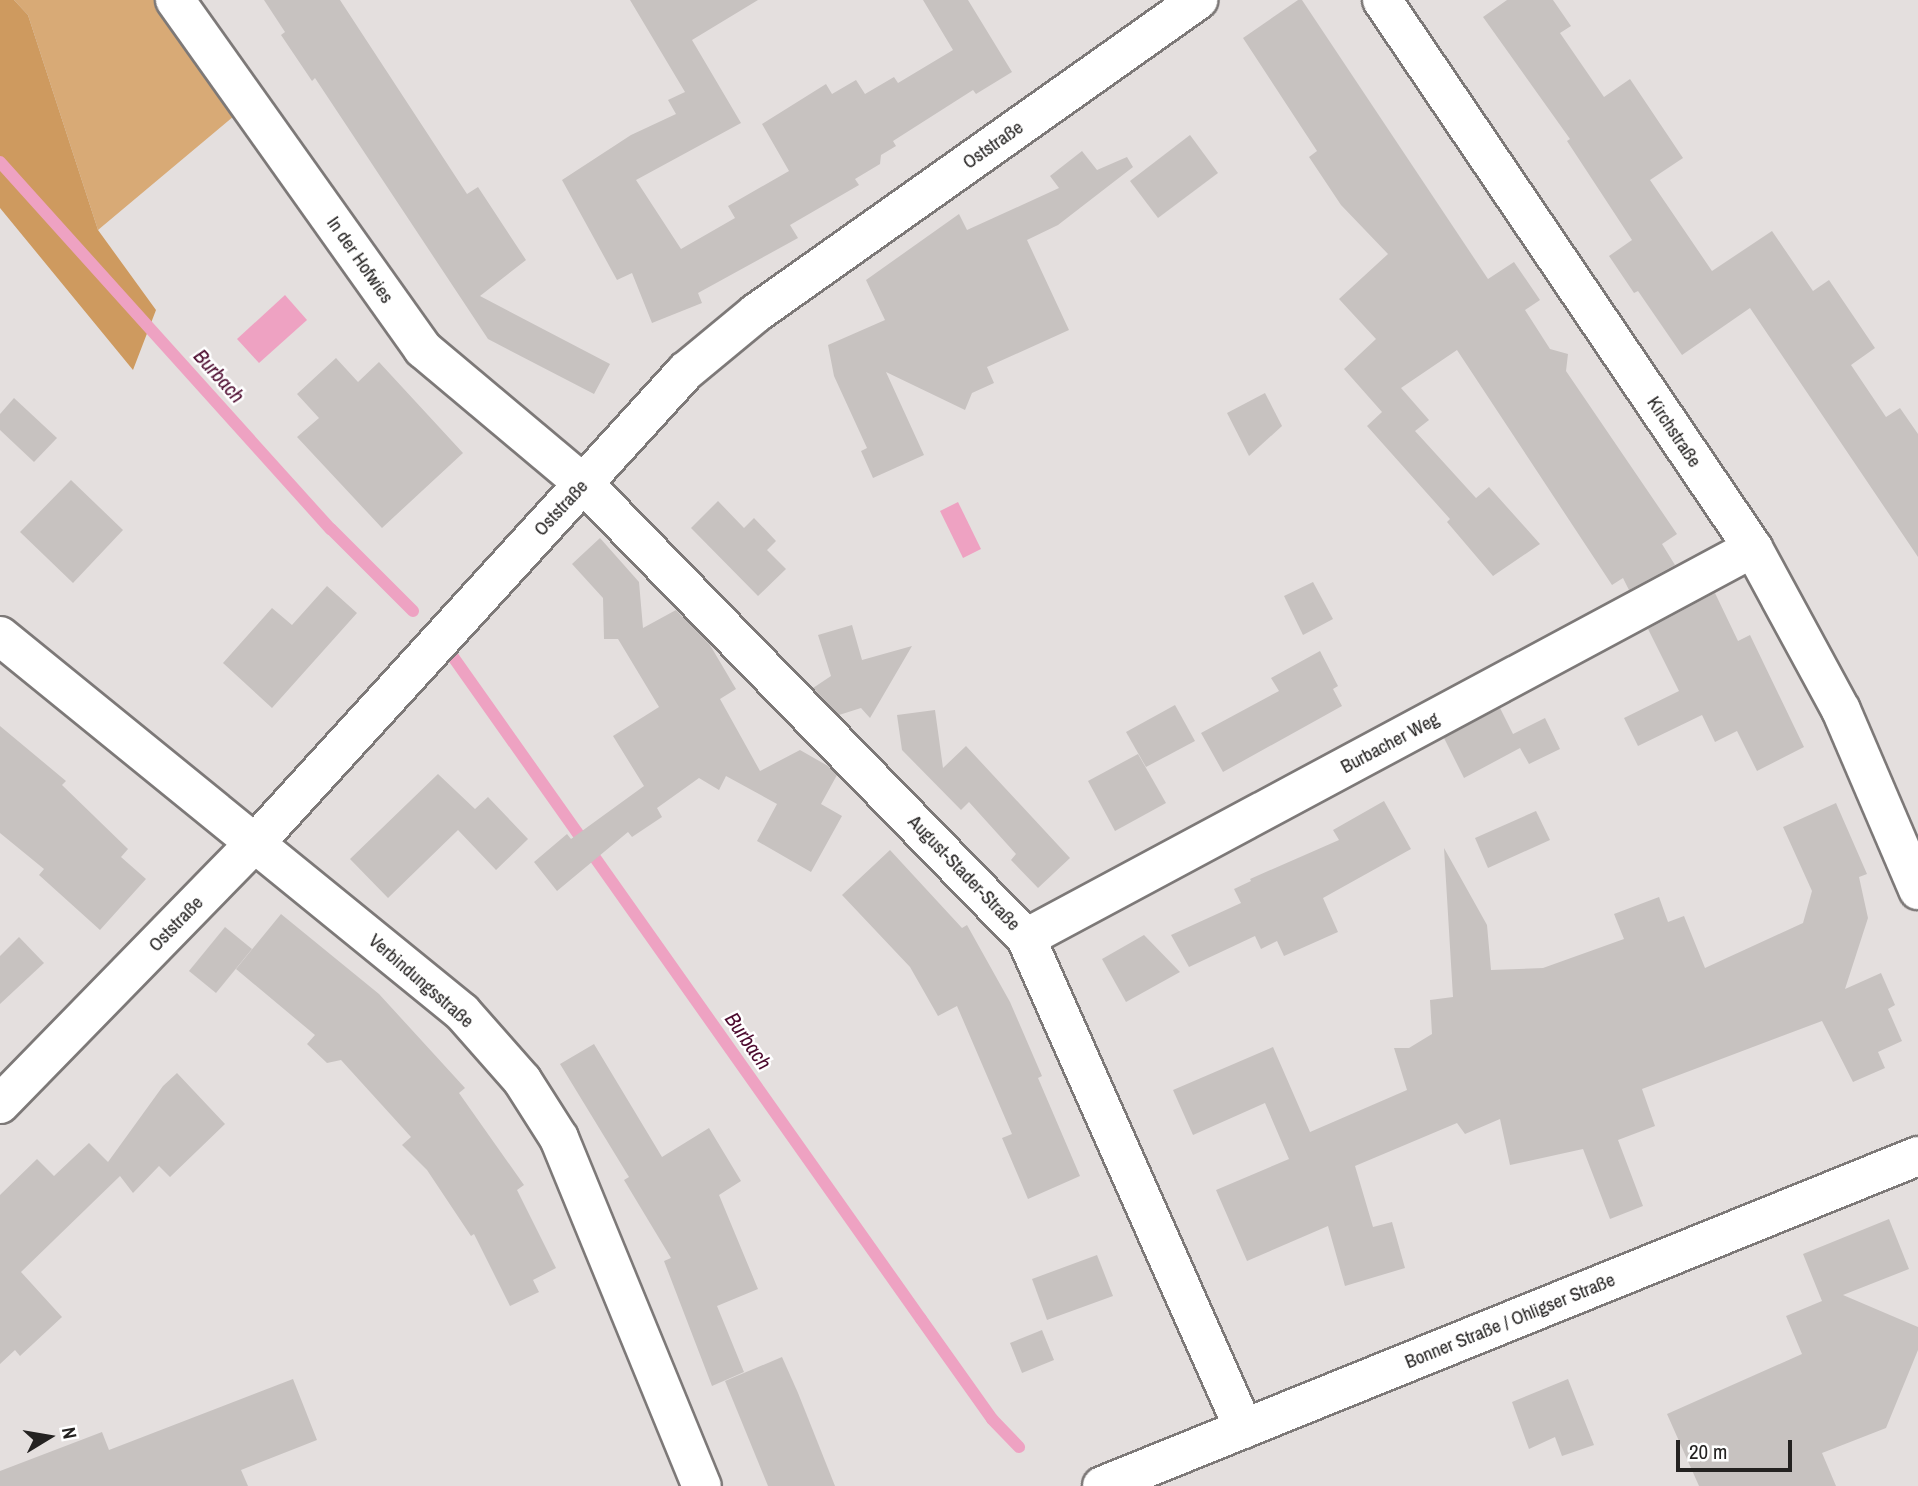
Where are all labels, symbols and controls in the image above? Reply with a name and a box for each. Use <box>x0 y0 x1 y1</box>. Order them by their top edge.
street label: Oststraße <box>958 116 1028 174</box>
street label: In der Hofwies <box>322 212 398 308</box>
water label: Burbach <box>188 344 250 408</box>
street label: Kirchstraße <box>1642 392 1706 472</box>
street label: Oststraße <box>529 475 593 541</box>
street label: Burbacher Weg <box>1337 708 1443 778</box>
street label: August-Stader-Straße <box>903 811 1025 935</box>
street label: Oststraße <box>144 891 208 957</box>
street label: Verbindungsstraße <box>364 929 478 1033</box>
water label: Burbach <box>719 1008 777 1074</box>
street label: Bonner Straße / Ohligser Straße <box>1402 1268 1618 1374</box>
north arrow <box>14 1402 84 1472</box>
text: N <box>56 1425 83 1441</box>
scale bar <box>1680 1426 1796 1470</box>
text: 20 m <box>1689 1437 1727 1466</box>

